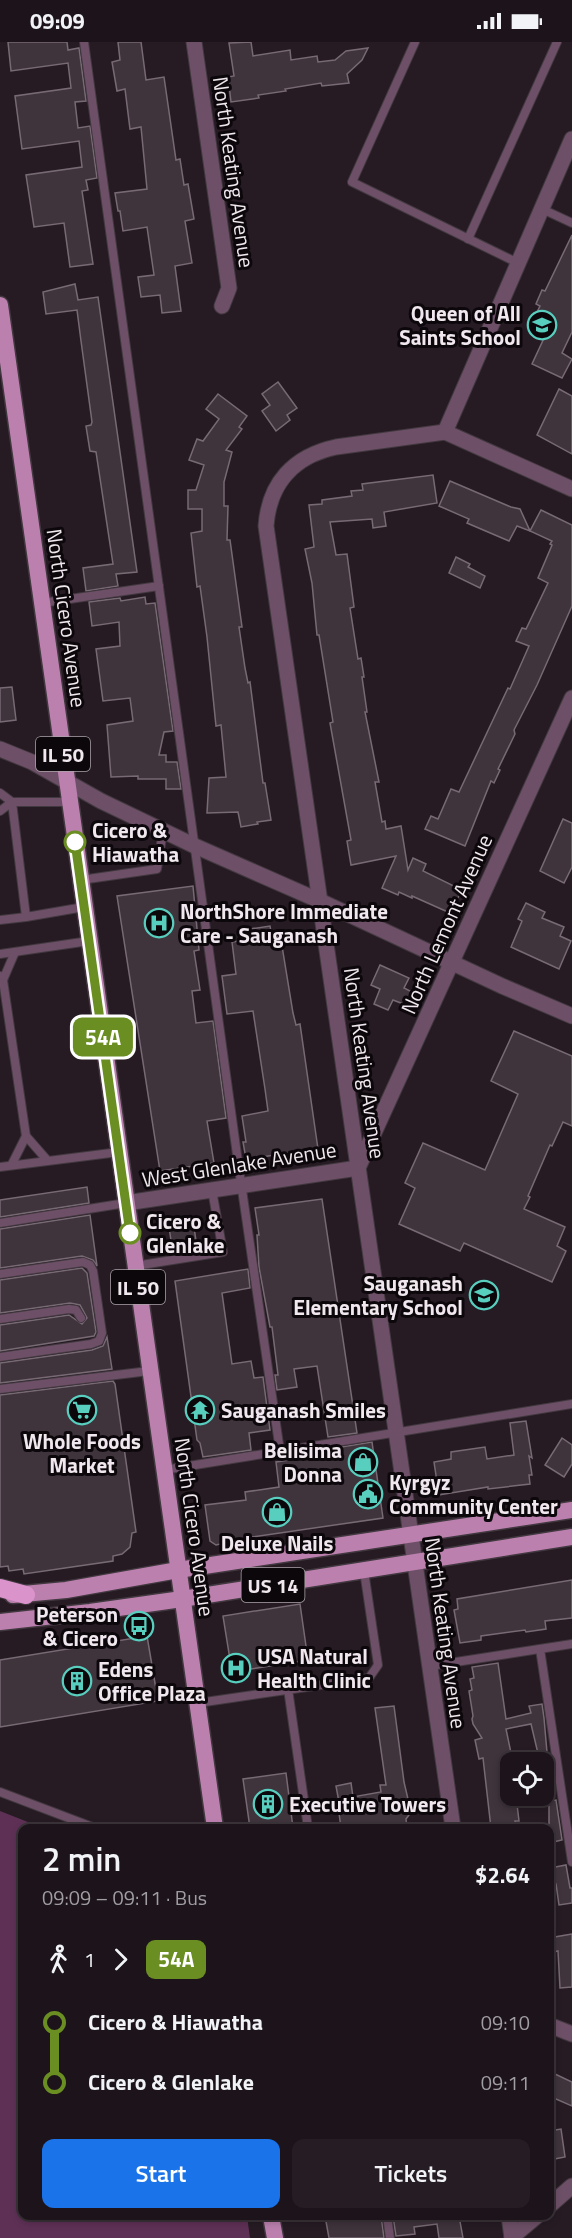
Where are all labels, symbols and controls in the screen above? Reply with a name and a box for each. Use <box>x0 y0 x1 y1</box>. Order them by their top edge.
text: 09:09 <box>30 4 85 38</box>
street label: North Keating Avenue <box>205 74 263 270</box>
place label: Queen of All Saints School <box>399 297 521 353</box>
school or university icon: Queen of All Saints School <box>526 309 558 341</box>
street label: North Cicero Avenue <box>39 527 95 709</box>
road number: IL 50 <box>36 737 90 771</box>
place label: Cicero & Hiawatha <box>92 814 179 870</box>
street label: North Lemont Avenue <box>392 829 500 1019</box>
marker: Cicero & Hiawatha <box>64 831 86 853</box>
place label: NorthShore Immediate Care - Sauganash <box>180 895 388 951</box>
hospital icon: NorthShore Immediate Care - Sauganash <box>143 907 175 939</box>
street label: North Keating Avenue <box>336 965 394 1161</box>
line badge: 54A <box>68 1018 138 1056</box>
text: 54A <box>85 1021 121 1053</box>
street label: West Glenlake Avenue <box>140 1133 338 1195</box>
place label: Cicero & Glenlake <box>146 1205 225 1261</box>
marker: Cicero & Glenlake <box>119 1222 141 1244</box>
place label: Sauganash Elementary School <box>293 1267 463 1323</box>
road number: IL 50 <box>111 1270 165 1304</box>
school or university icon: Sauganash Elementary School <box>468 1279 500 1311</box>
supermarket icon: Whole Foods Market <box>66 1394 98 1426</box>
temple icon: Sauganash Smiles <box>184 1394 216 1426</box>
place label: Sauganash Smiles <box>221 1394 386 1426</box>
place label: Whole Foods Market <box>23 1425 141 1481</box>
place label: Belisima Donna <box>264 1434 342 1490</box>
street label: North Cicero Avenue <box>167 1436 223 1618</box>
shop icon: Belisima Donna <box>347 1446 379 1478</box>
place label: Kyrgyz Community Center <box>389 1466 558 1522</box>
public building icon: Kyrgyz Community Center <box>352 1478 384 1510</box>
shop icon: Deluxe Nails <box>261 1496 293 1528</box>
place label: Deluxe Nails <box>221 1527 333 1559</box>
street label: North Keating Avenue <box>417 1535 475 1731</box>
road number: US 14 <box>242 1568 304 1602</box>
place label: Peterson & Cicero <box>36 1598 118 1654</box>
bus stop icon: Peterson & Cicero <box>123 1610 155 1642</box>
place label: USA Natural Health Clinic <box>257 1640 371 1696</box>
hospital icon: USA Natural Health Clinic <box>220 1652 252 1684</box>
place label: Edens Office Plaza <box>98 1653 206 1709</box>
building icon: Edens Office Plaza <box>61 1665 93 1697</box>
map controls <box>500 1752 554 1806</box>
button: locate <box>500 1752 554 1806</box>
building icon: Executive Towers <box>252 1788 284 1820</box>
place label: Executive Towers <box>289 1788 446 1820</box>
text: 2 min <box>42 1834 121 1884</box>
text: $2.64 <box>475 1858 530 1892</box>
text: 09:09 – 09:11 · Bus <box>42 1882 207 1913</box>
icon: walk <box>42 1943 75 1976</box>
icon: forward <box>104 1943 137 1976</box>
text: 54A <box>158 1943 194 1975</box>
text: 1 <box>84 1944 95 1975</box>
text: Cicero & Hiawatha <box>88 2005 263 2039</box>
text: 09:10 <box>481 2007 530 2038</box>
text: Cicero & Glenlake <box>88 2065 254 2099</box>
text: 09:11 <box>481 2067 530 2098</box>
button: Start <box>42 2139 280 2208</box>
button: Tickets <box>292 2139 530 2208</box>

